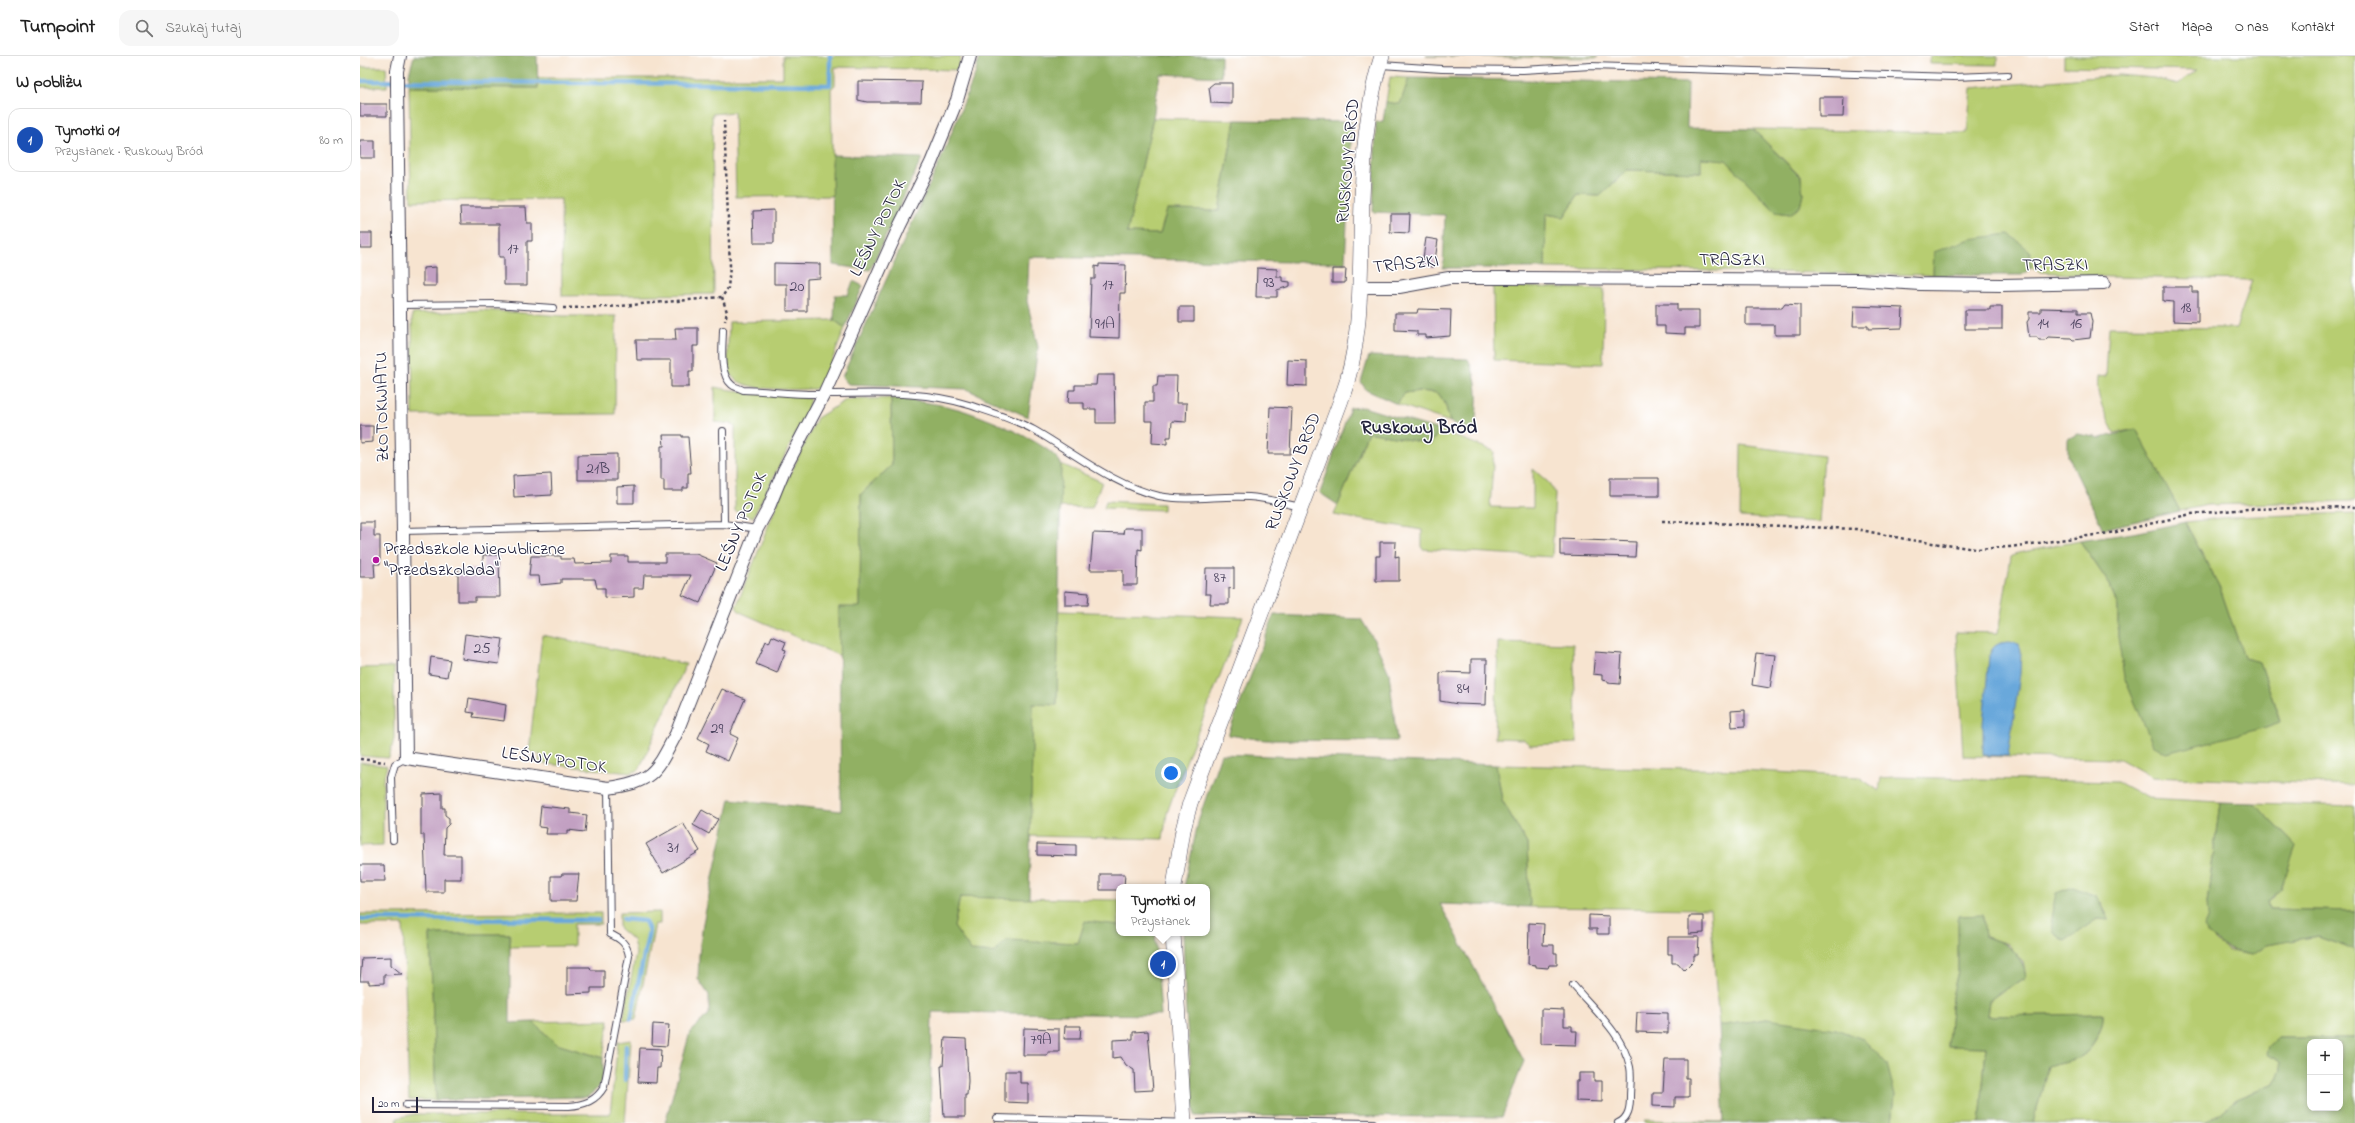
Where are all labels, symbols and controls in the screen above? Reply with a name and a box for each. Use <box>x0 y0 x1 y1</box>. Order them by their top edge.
search box <box>119 10 399 46</box>
text: Turnpoint <box>20 14 95 41</box>
icon: search <box>133 17 155 39</box>
text: Szukaj tutaj <box>165 17 241 39</box>
text: Start <box>2129 17 2159 38</box>
text: Mapa <box>2181 17 2213 38</box>
text: O nas <box>2235 17 2269 38</box>
text: Kontakt <box>2291 17 2335 38</box>
text: W pobliżu <box>16 70 82 95</box>
street label: RUSKOWY BRÓD <box>1331 98 1367 224</box>
text: Tymotki 01 <box>55 120 120 142</box>
text: 1 <box>28 131 32 150</box>
text: 80 m <box>319 131 343 150</box>
text: Przystanek · Ruskowy Bród <box>55 142 203 161</box>
street label: LEŚNY POTOK <box>844 174 914 281</box>
house number: 17 <box>507 237 519 261</box>
street label: TRASZKI <box>1699 248 1765 274</box>
street label: TRASZKI <box>1372 249 1440 281</box>
street label: TRASZKI <box>2022 252 2088 280</box>
house number: 93 <box>1263 271 1275 295</box>
house number: 17 <box>1102 273 1114 297</box>
house number: 20 <box>790 275 805 299</box>
house number: 18 <box>2180 296 2192 320</box>
house number: 91A <box>1095 312 1115 336</box>
house number: 14 <box>2037 312 2049 336</box>
house number: 16 <box>2070 312 2082 336</box>
street label: ZŁOTOKWIATU <box>369 352 397 462</box>
street label: RUSKOWY BRÓD <box>1259 409 1329 535</box>
district label: Ruskowy Bród <box>1361 415 1477 444</box>
house number: 21B <box>586 457 610 481</box>
street label: LEŚNY POTOK <box>709 468 775 576</box>
place label: Przedszkole Niepubliczne "Przedszkolada" <box>384 537 566 584</box>
marker: Przedszkole Niepubliczne "Przedszkolada" <box>371 555 381 565</box>
house number: 87 <box>1214 566 1227 590</box>
house number: 25 <box>473 637 491 661</box>
house number: 84 <box>1457 677 1470 701</box>
house number: 29 <box>711 717 724 741</box>
street label: LEŚNY POTOK <box>500 741 609 781</box>
your location <box>1161 763 1181 783</box>
house number: 31 <box>667 836 679 860</box>
popup <box>1116 884 1210 936</box>
text: Tymotki 01 <box>1131 890 1195 912</box>
text: Przystanek <box>1131 912 1190 931</box>
pin: 1 <box>1150 949 1176 979</box>
house number: 79A <box>1030 1028 1052 1052</box>
map controls <box>2307 1039 2343 1111</box>
button: + <box>2307 1039 2343 1075</box>
button: − <box>2307 1075 2343 1111</box>
scale bar <box>372 1095 418 1114</box>
text: 20 m <box>378 1096 400 1112</box>

